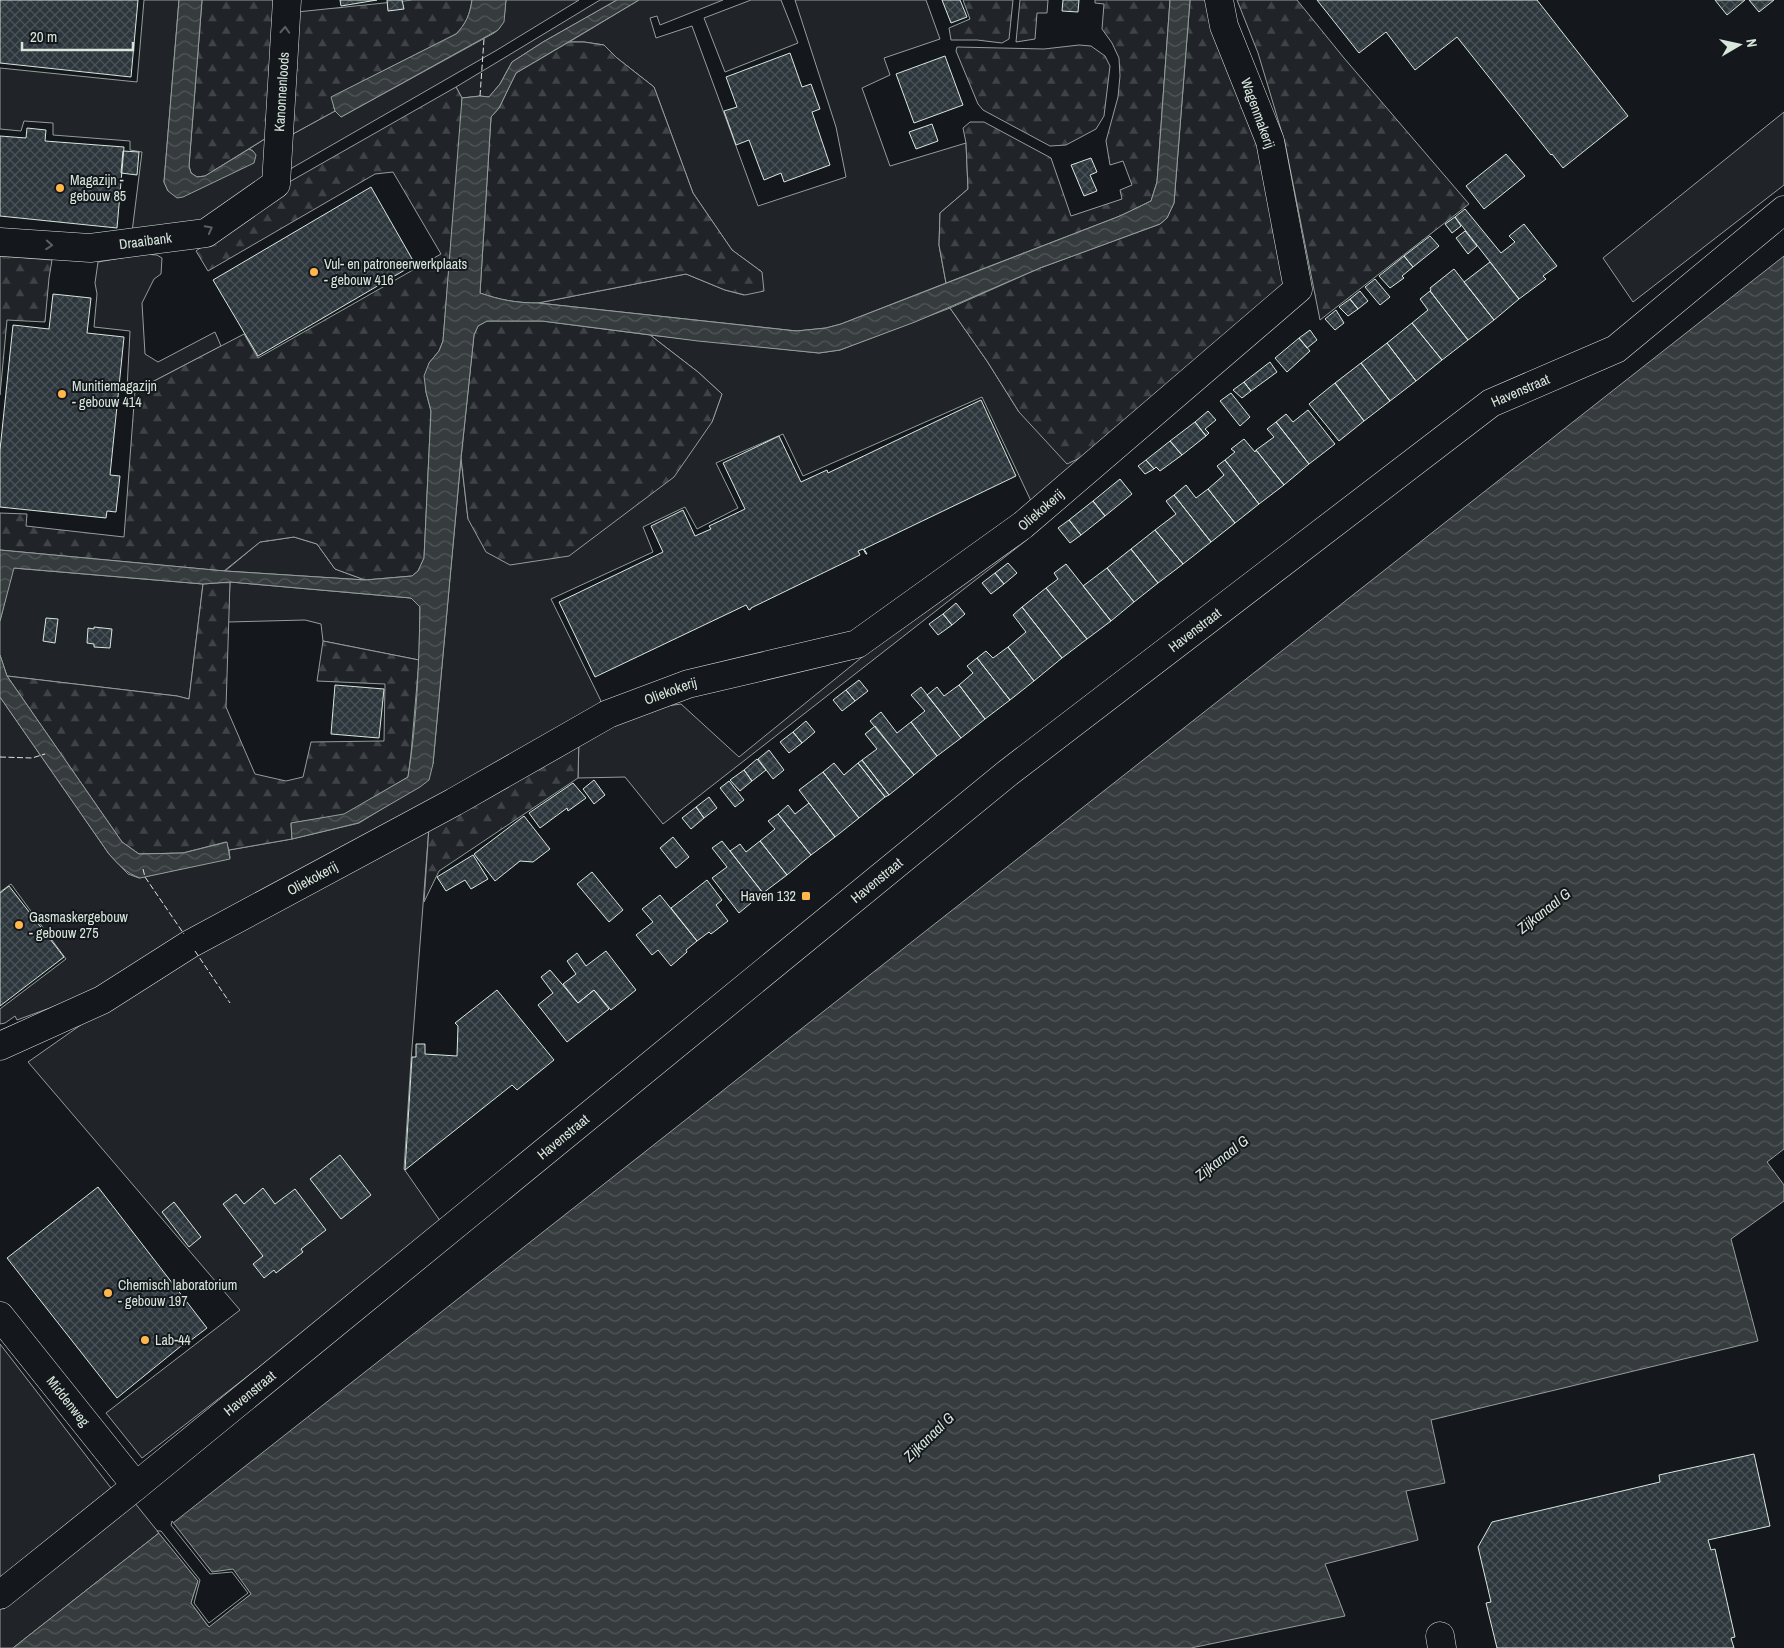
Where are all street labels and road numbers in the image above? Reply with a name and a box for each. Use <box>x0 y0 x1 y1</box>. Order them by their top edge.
street label: Kanonnenloods <box>270 51 293 132</box>
street label: Wagenmakerij <box>1237 75 1279 151</box>
street label: Draaibank <box>118 228 173 253</box>
street label: Havenstraat <box>1488 370 1552 411</box>
street label: Oliekokerij <box>1014 485 1067 535</box>
street label: Havenstraat <box>1165 604 1225 656</box>
street label: Oliekokerij <box>642 673 699 709</box>
street label: Havenstraat <box>847 854 906 907</box>
street label: Oliekokerij <box>284 857 341 899</box>
street label: Havenstraat <box>533 1110 593 1163</box>
street label: Havenstraat <box>220 1367 279 1420</box>
street label: Middenweg <box>43 1372 94 1430</box>

